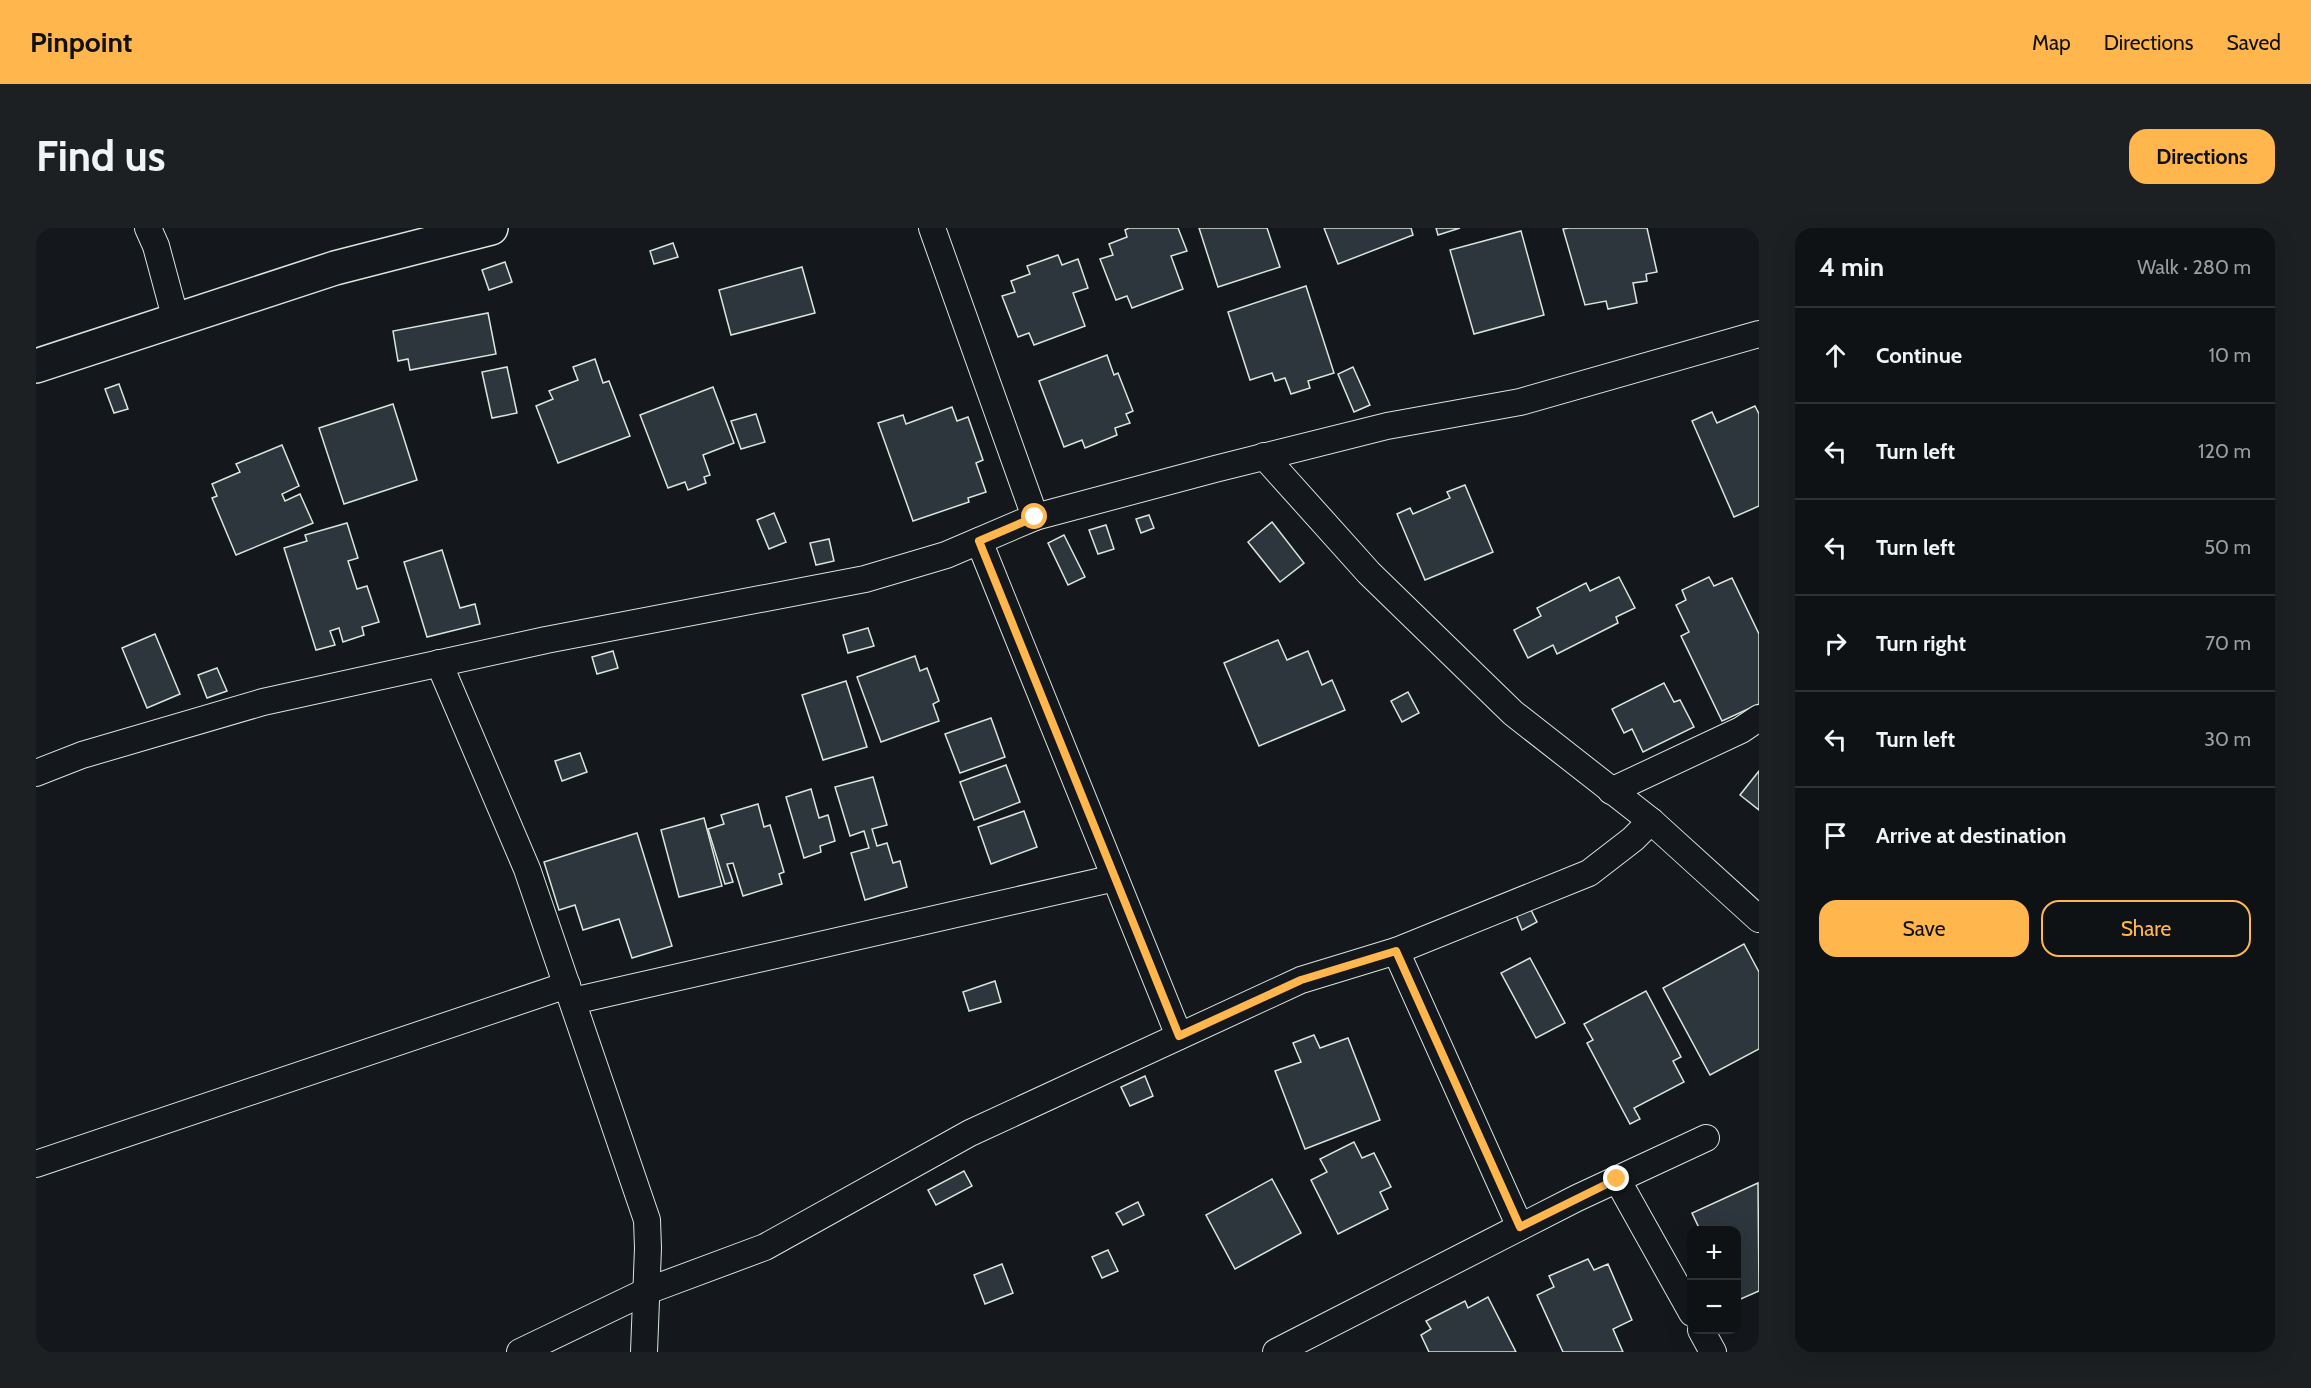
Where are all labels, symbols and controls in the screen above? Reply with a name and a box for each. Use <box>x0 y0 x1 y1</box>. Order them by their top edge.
text: Pinpoint <box>30 25 132 59</box>
text: Map <box>2032 30 2071 55</box>
text: Directions <box>2104 30 2193 55</box>
text: Saved <box>2226 30 2281 55</box>
button: Directions <box>2129 129 2275 184</box>
text: Find us <box>36 130 165 182</box>
text: 4 min <box>1819 251 1884 283</box>
text: Walk · 280 m <box>2137 255 2251 279</box>
icon: ahead <box>1819 339 1852 372</box>
text: Continue <box>1876 342 1962 369</box>
text: 10 m <box>2208 343 2251 367</box>
icon: left <box>1819 435 1852 468</box>
text: Turn left <box>1876 438 1955 465</box>
text: 120 m <box>2198 439 2251 463</box>
route start <box>1021 503 1047 529</box>
icon: left <box>1819 531 1852 564</box>
text: Turn left <box>1876 534 1955 561</box>
text: 50 m <box>2204 535 2251 559</box>
icon: right <box>1819 627 1852 660</box>
text: Turn right <box>1876 630 1966 657</box>
text: 70 m <box>2205 631 2251 655</box>
icon: left <box>1819 723 1852 756</box>
text: Turn left <box>1876 726 1955 753</box>
text: 30 m <box>2204 727 2251 751</box>
icon: arrive <box>1819 819 1852 852</box>
text: Arrive at destination <box>1876 822 2066 849</box>
button: Save <box>1819 900 2029 957</box>
button: Share <box>2041 900 2251 957</box>
route end <box>1603 1165 1629 1191</box>
map controls <box>1687 1226 1741 1334</box>
button: + <box>1687 1226 1741 1280</box>
button: − <box>1687 1280 1741 1334</box>

